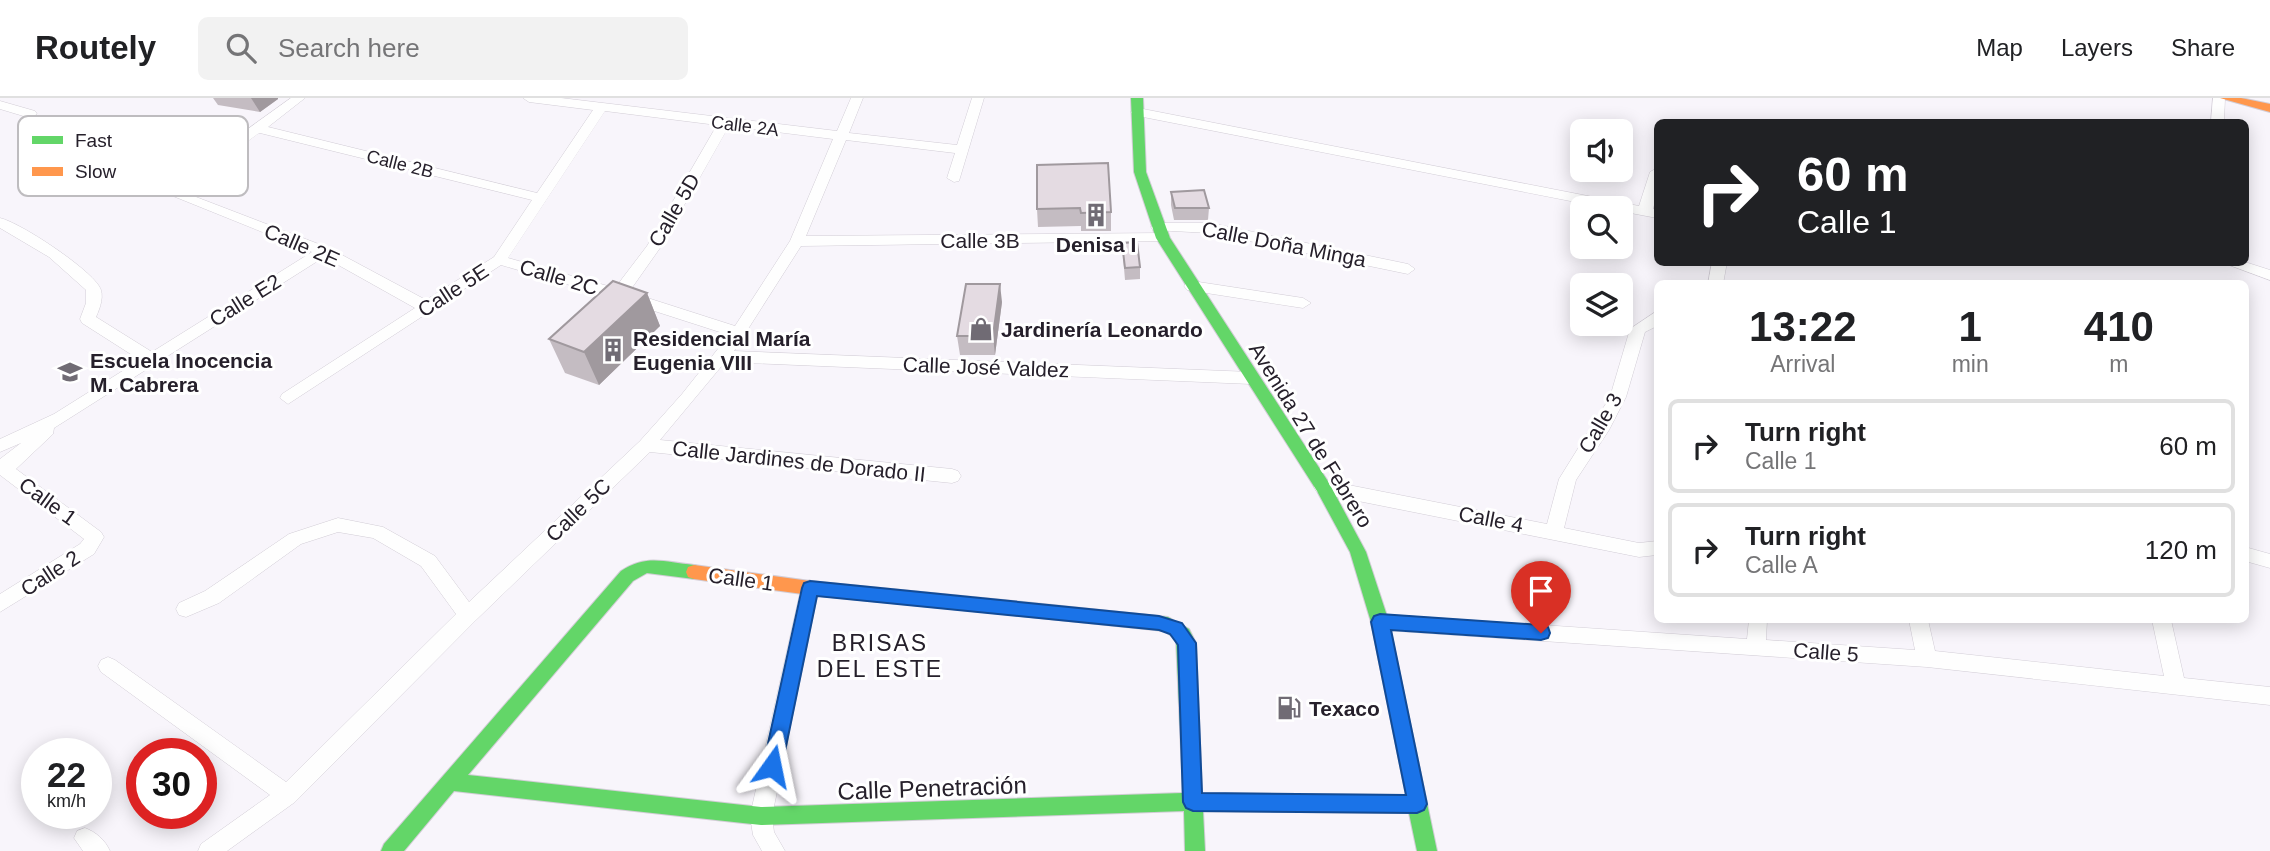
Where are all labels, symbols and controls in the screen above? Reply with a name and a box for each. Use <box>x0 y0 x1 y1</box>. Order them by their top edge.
search box <box>198 17 688 80</box>
text: Routely <box>35 29 156 66</box>
icon: search <box>222 29 260 67</box>
text: Search here <box>278 33 420 63</box>
text: Map <box>1976 34 2023 61</box>
text: Layers <box>2061 34 2133 61</box>
text: Share <box>2171 34 2235 61</box>
street label: Calle 2A <box>710 112 780 140</box>
legend <box>18 116 248 196</box>
map controls <box>1570 119 1633 336</box>
button: sound <box>1570 119 1633 182</box>
text: Fast <box>75 130 113 151</box>
street label: Calle 2B <box>365 146 435 182</box>
icon: right <box>1682 147 1773 238</box>
text: 60 m <box>1797 147 1909 201</box>
text: Slow <box>75 161 116 182</box>
street label: Calle 5D <box>644 169 704 251</box>
button: search <box>1570 196 1633 259</box>
building icon: Denisa I <box>1082 201 1110 229</box>
text: Calle 1 <box>1797 204 1897 240</box>
street label: Calle Doña Minga <box>1200 217 1368 271</box>
street label: Calle 2E <box>261 219 343 271</box>
street label: Calle 3B <box>940 229 1020 252</box>
place label: Denisa I <box>1056 233 1136 256</box>
street label: Calle 2C <box>517 255 601 299</box>
street label: Calle 5E <box>413 259 493 321</box>
street label: Calle E2 <box>205 269 285 331</box>
button: layers <box>1570 273 1633 336</box>
text: 13:22 <box>1749 303 1857 350</box>
text: 1 <box>1958 303 1982 350</box>
text: 410 <box>2084 303 2154 350</box>
shop icon: Jardinería Leonardo <box>967 315 995 343</box>
place label: Jardinería Leonardo <box>1001 318 1203 341</box>
place label: Residencial María Eugenia VIII <box>633 327 811 374</box>
building icon: Residencial María Eugenia VIII <box>599 336 627 364</box>
street label: Avenida 27 de Febrero <box>1245 338 1377 532</box>
place label: Escuela Inocencia M. Cabrera <box>90 349 272 396</box>
text: Arrival <box>1770 351 1835 377</box>
text: min <box>1952 351 1989 377</box>
text: m <box>2109 351 2128 377</box>
street label: Calle José Valdez <box>902 353 1070 381</box>
school or university icon: Escuela Inocencia M. Cabrera <box>56 358 84 386</box>
street label: Calle 3 <box>1574 389 1626 457</box>
text: Turn right <box>1745 417 1866 447</box>
icon: right <box>1686 427 1724 465</box>
text: 60 m <box>2159 431 2217 461</box>
street label: Calle Jardines de Dorado II <box>671 436 927 486</box>
text: Calle 1 <box>1745 448 1817 474</box>
street label: Calle 1 <box>15 472 81 530</box>
street label: Calle 5C <box>541 474 615 546</box>
street label: Calle 4 <box>1457 501 1526 537</box>
text: Turn right <box>1745 521 1866 551</box>
icon: right <box>1686 531 1724 569</box>
text: 120 m <box>2145 535 2217 565</box>
street label: Calle 2 <box>16 546 84 600</box>
text: Calle A <box>1745 552 1818 578</box>
pin <box>1511 561 1571 633</box>
street label: Calle 1 <box>707 563 775 595</box>
icon: arrive <box>1522 572 1560 610</box>
district label: BRISAS DEL ESTE <box>817 630 943 682</box>
street label: Calle 5 <box>1793 638 1859 666</box>
fuel station icon: Texaco <box>1275 694 1303 722</box>
place label: Texaco <box>1309 697 1380 720</box>
position arrow <box>735 729 809 803</box>
speed limit sign: 30 <box>126 738 217 829</box>
text: 22 <box>47 755 86 794</box>
street label: Calle Penetración <box>837 771 1027 805</box>
text: km/h <box>47 791 86 811</box>

